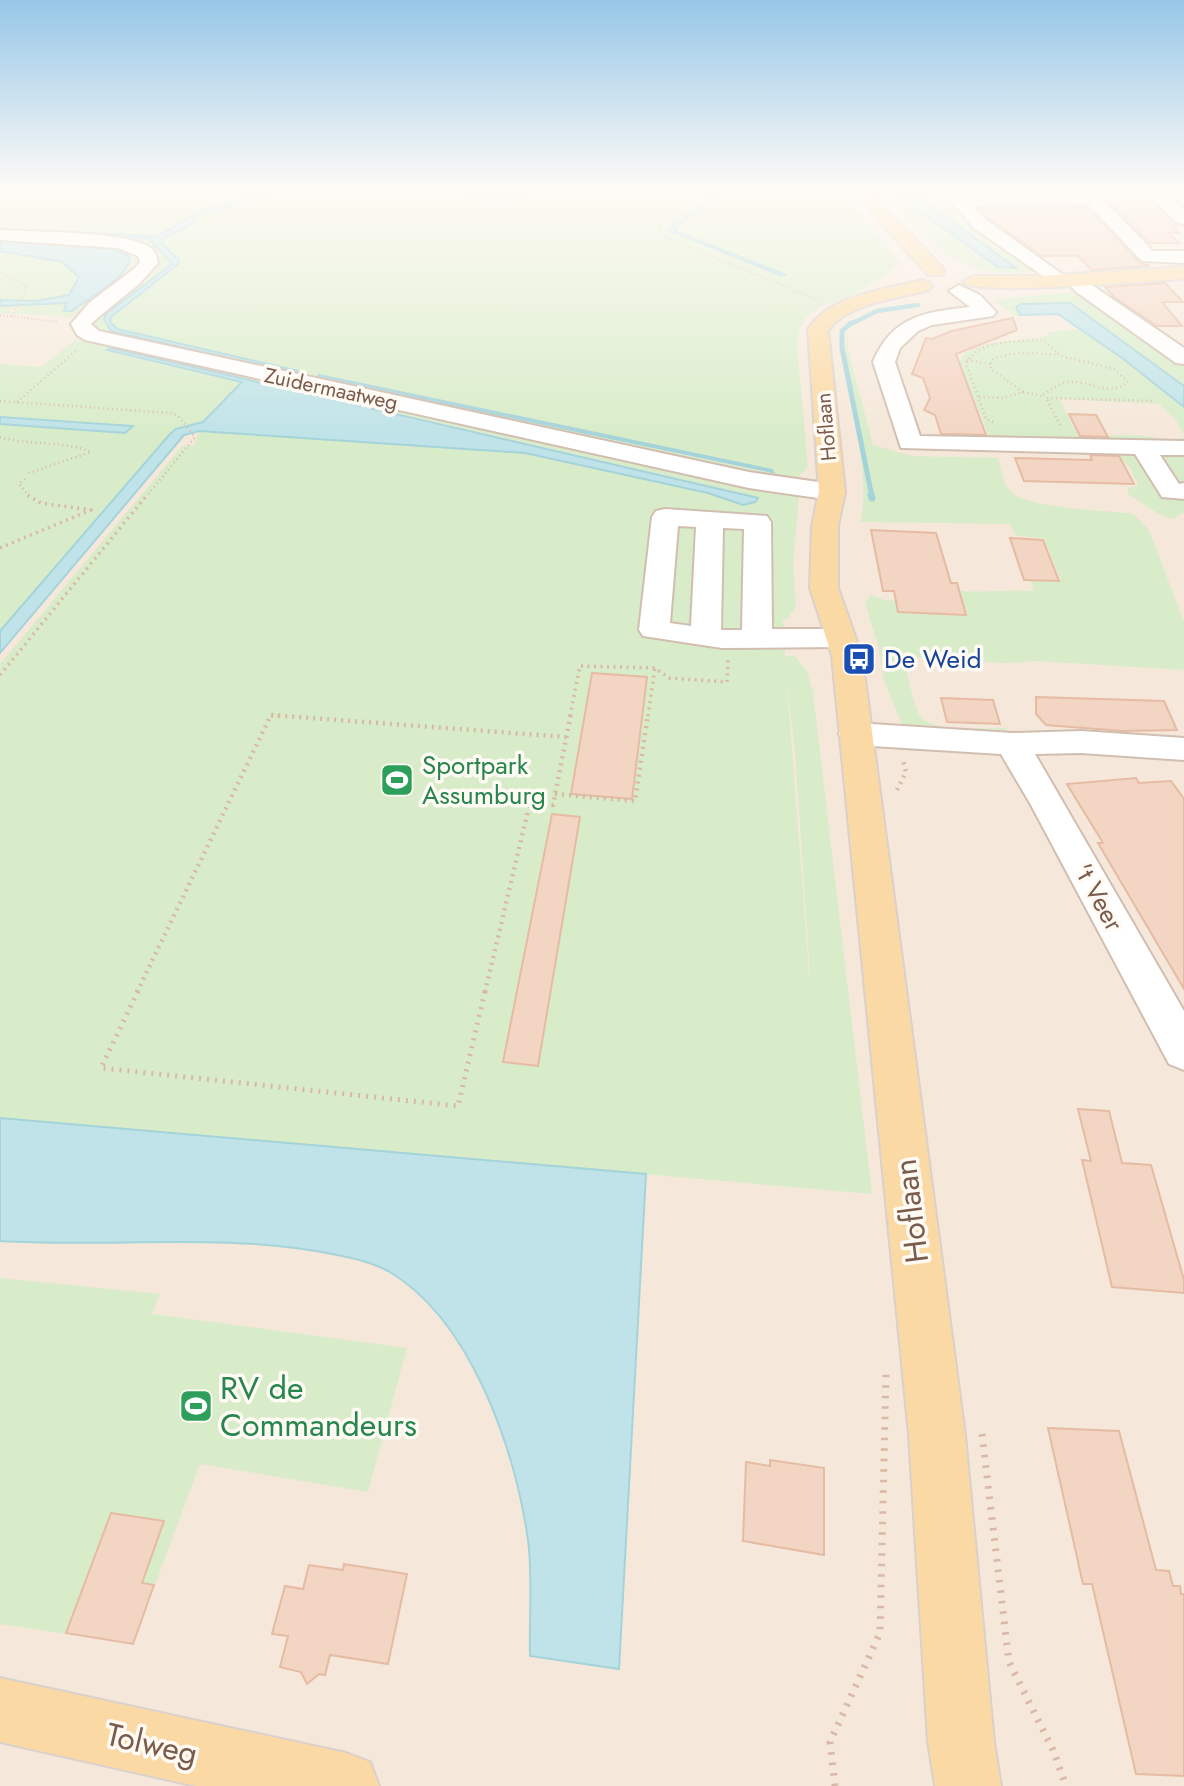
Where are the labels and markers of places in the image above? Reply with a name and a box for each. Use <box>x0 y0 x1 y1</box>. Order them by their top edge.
bus stop icon: De Weid <box>840 640 878 678</box>
place label: De Weid <box>884 640 982 678</box>
place label: Sportpark Assumburg <box>422 746 546 814</box>
sports icon: Sportpark Assumburg <box>378 761 416 799</box>
place label: RV de Commandeurs <box>220 1365 417 1448</box>
sports icon: RV de Commandeurs <box>177 1387 215 1425</box>

